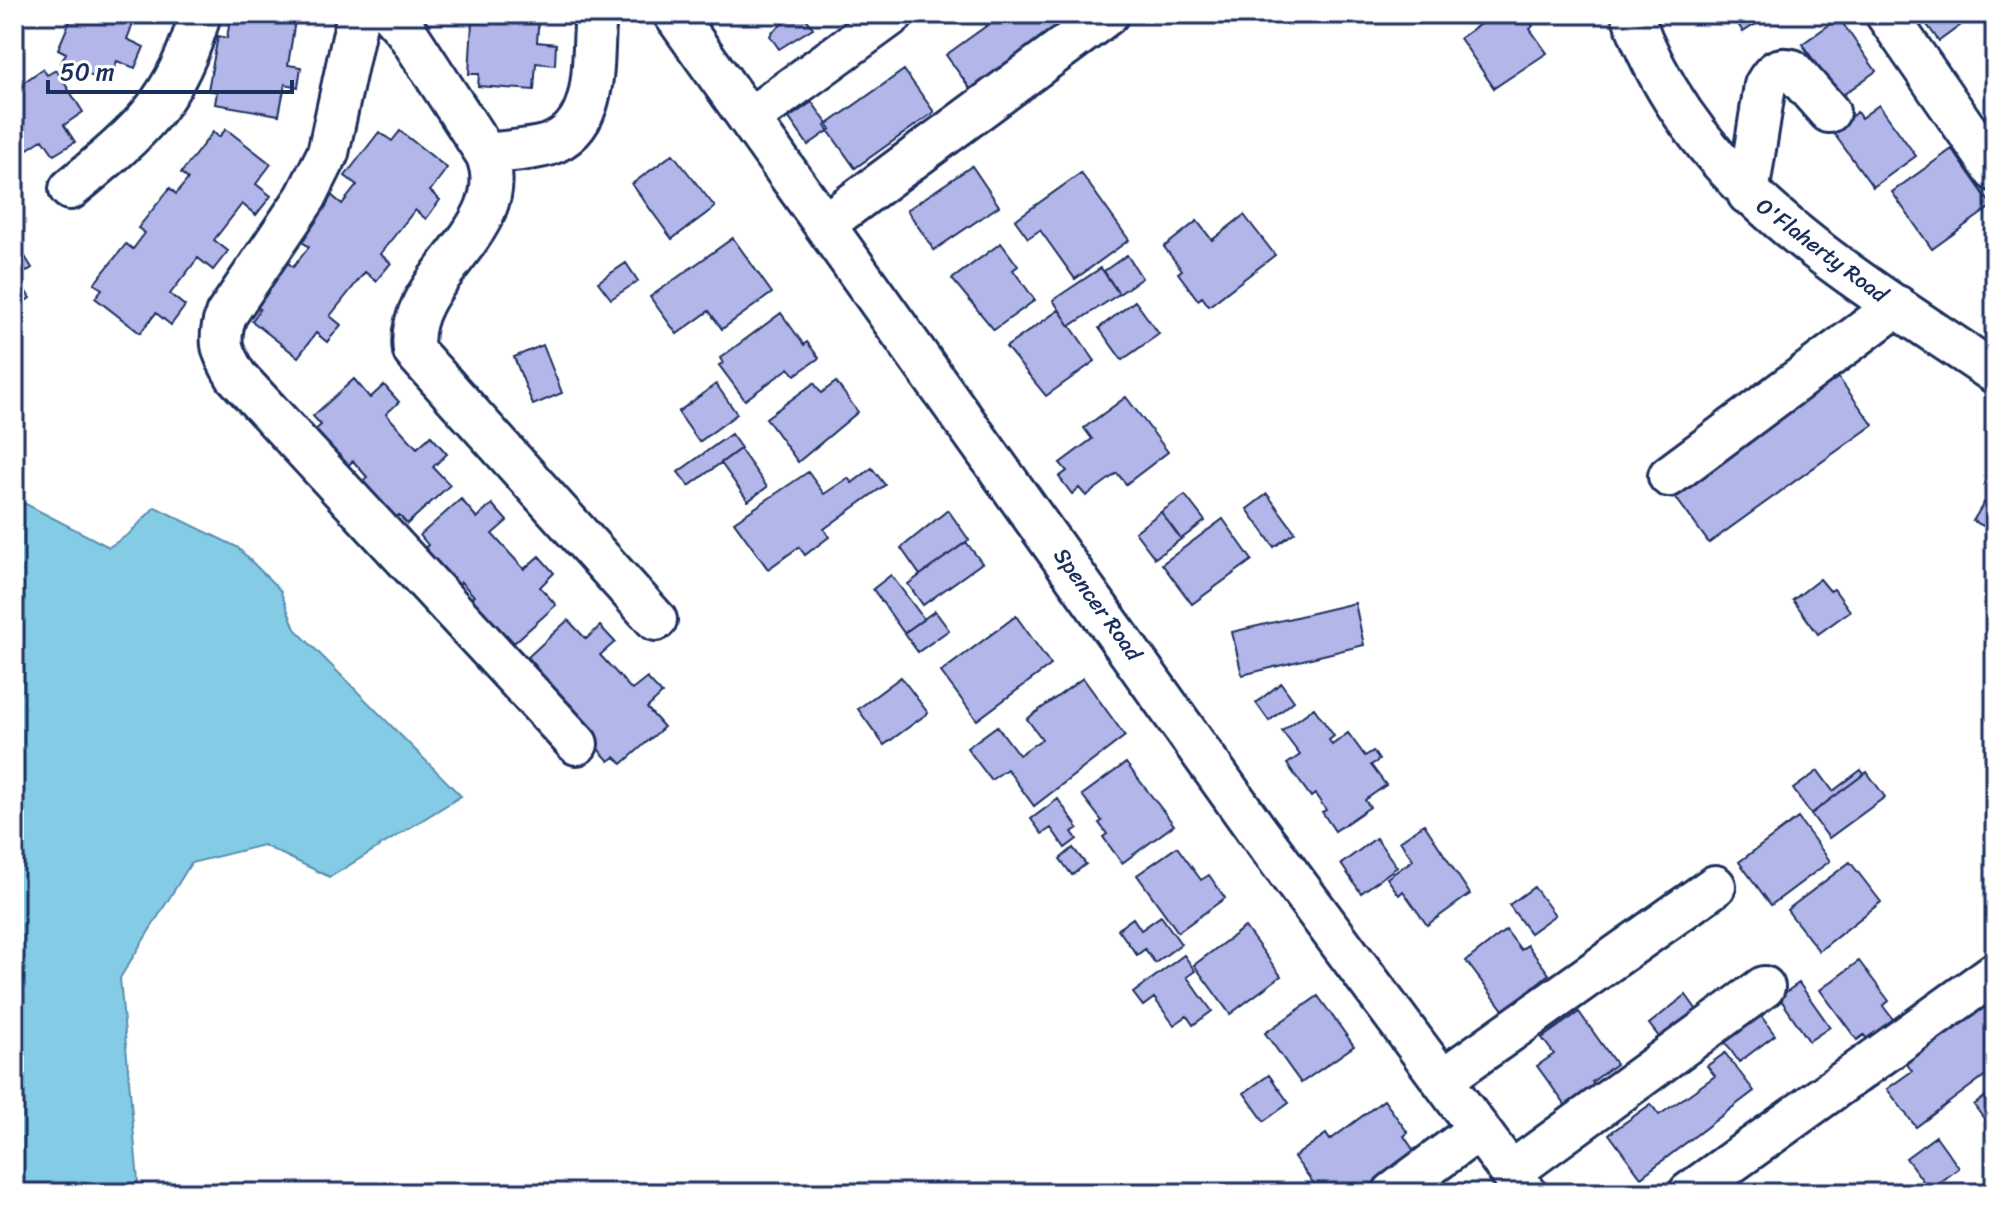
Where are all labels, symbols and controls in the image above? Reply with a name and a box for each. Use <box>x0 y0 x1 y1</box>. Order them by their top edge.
scale bar <box>48 44 292 94</box>
text: 50 m <box>60 51 115 93</box>
street label: O'Flaherty Road <box>1747 187 1898 314</box>
street label: Spencer Road <box>1043 539 1154 670</box>

